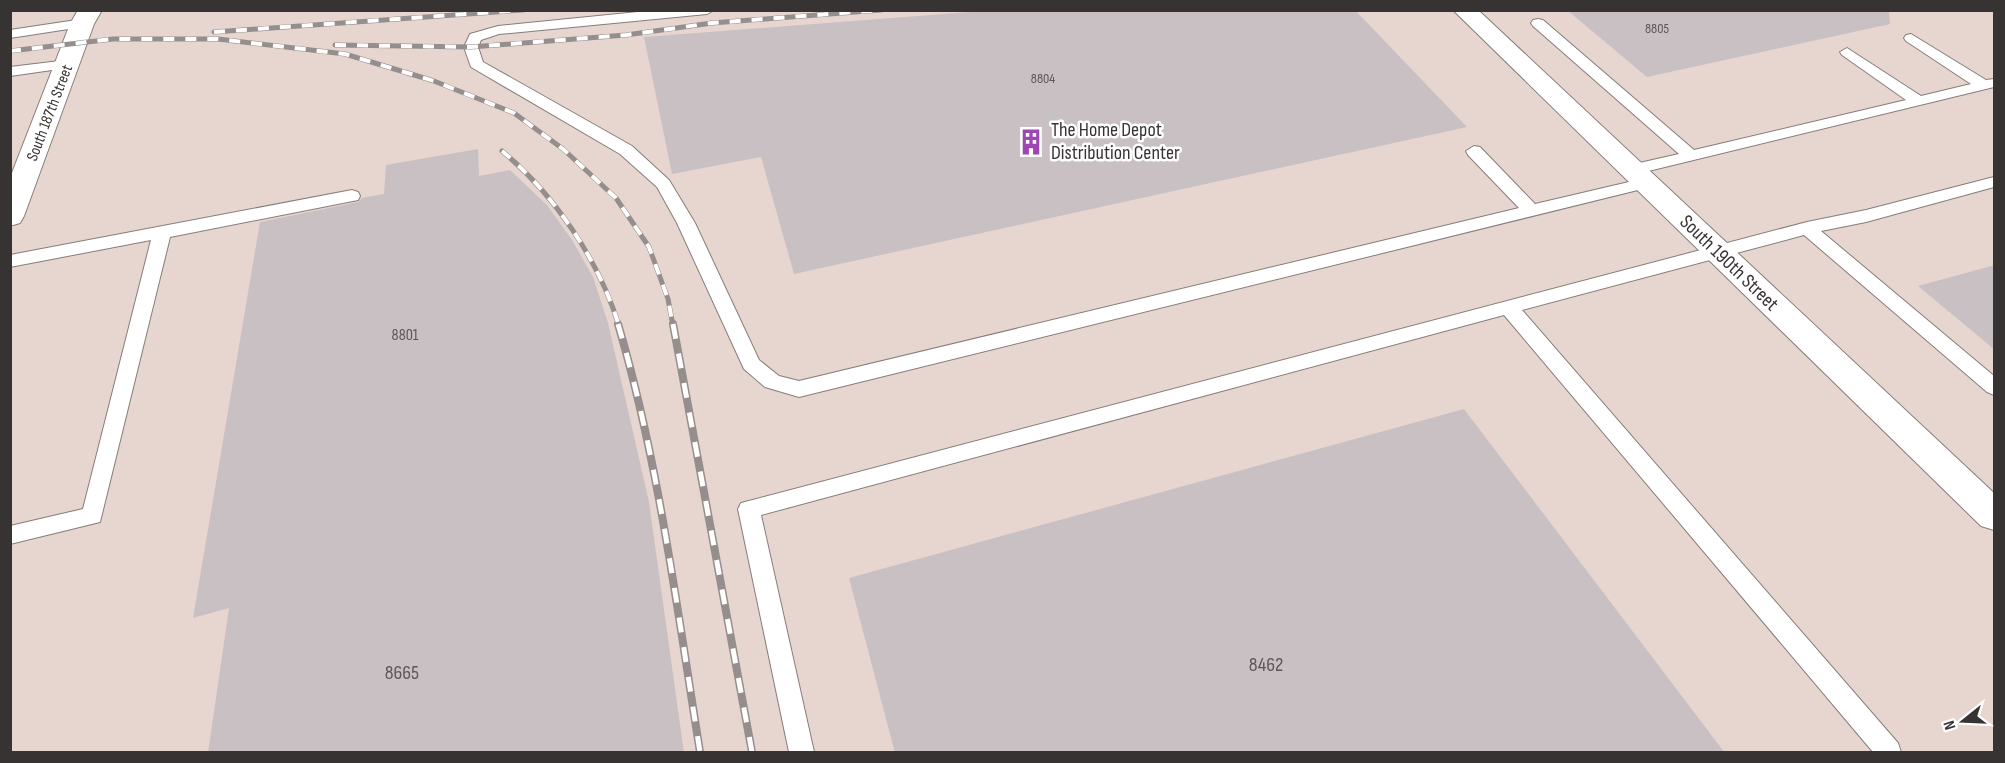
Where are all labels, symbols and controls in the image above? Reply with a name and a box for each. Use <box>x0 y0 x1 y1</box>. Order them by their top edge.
house number: 8805 <box>1645 20 1669 37</box>
street label: South 187th Street <box>23 62 77 164</box>
house number: 8804 <box>1031 70 1055 87</box>
place label: The Home Depot Distribution Center <box>1051 118 1180 165</box>
building icon: The Home Depot Distribution Center <box>1016 127 1046 157</box>
street label: South 190th Street <box>1675 210 1783 316</box>
house number: 8801 <box>392 326 419 345</box>
house number: 8462 <box>1249 653 1283 677</box>
house number: 8665 <box>385 661 419 685</box>
north arrow <box>1933 691 1993 751</box>
text: N <box>1940 718 1961 732</box>

